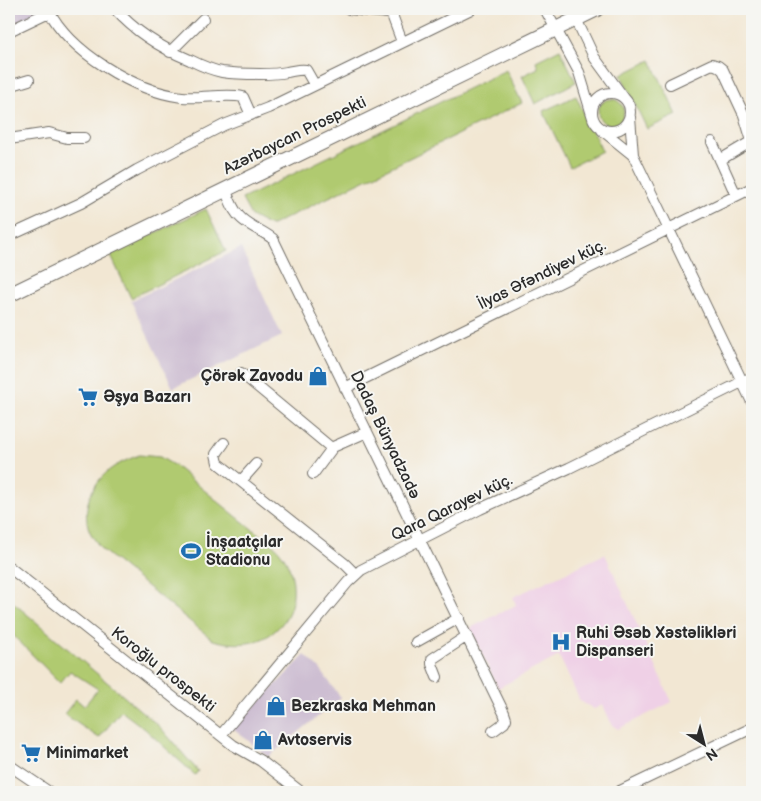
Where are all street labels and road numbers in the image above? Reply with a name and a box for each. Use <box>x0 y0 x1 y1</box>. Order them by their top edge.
street label: Azərbaycan Prospekti <box>220 93 370 179</box>
street label: İlyas Əfəndiyev küç. <box>474 234 609 314</box>
street label: Dadaş Bünyadzadə <box>346 368 424 502</box>
street label: Qara Qarayev küç. <box>388 470 516 546</box>
street label: Koroğlu prospekti <box>107 623 219 717</box>

